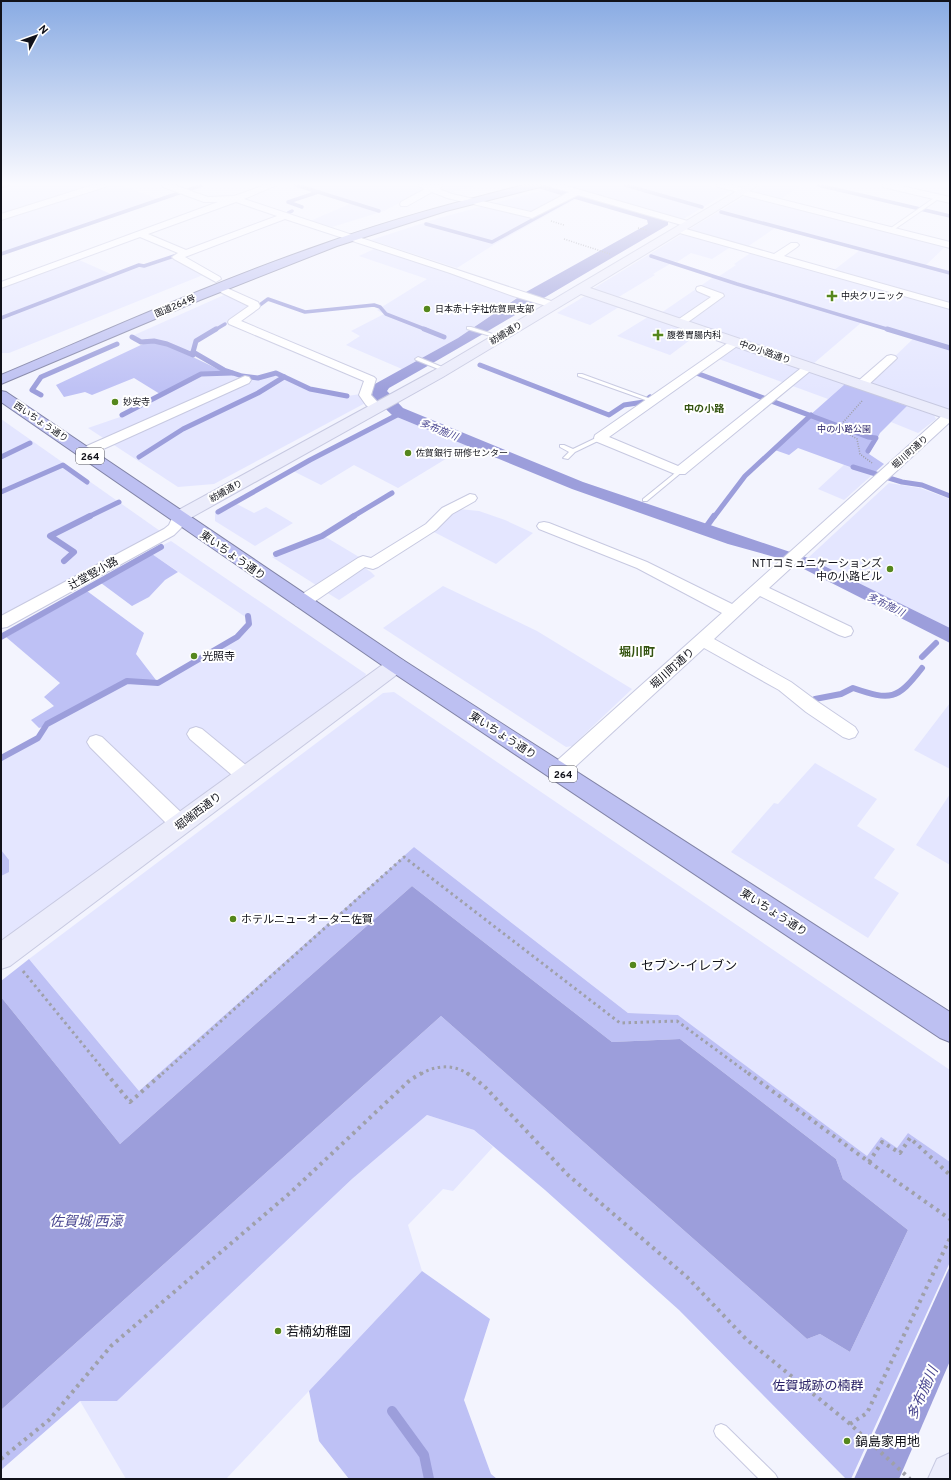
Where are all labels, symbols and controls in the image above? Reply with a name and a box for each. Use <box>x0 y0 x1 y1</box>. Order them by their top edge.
north arrow <box>16 16 56 56</box>
text: N <box>35 23 51 38</box>
marker: 中央クリニック <box>826 290 838 302</box>
place label: 中央クリニック <box>841 291 904 302</box>
street label: 国道264号 <box>153 293 197 320</box>
marker: 日本赤十字社佐賀県支部 <box>422 304 432 314</box>
place label: 日本赤十字社佐賀県支部 <box>435 304 534 315</box>
street label: 紡績通り <box>488 319 525 347</box>
marker: 腹巻胃腸内科 <box>652 329 664 341</box>
place label: 腹巻胃腸内科 <box>667 330 721 341</box>
street label: 中の小路通り <box>738 338 792 366</box>
marker: 妙安寺 <box>110 397 120 407</box>
place label: 妙安寺 <box>123 397 150 408</box>
street label: 西いちょう通り <box>12 400 70 445</box>
district label: 中の小路 <box>684 403 725 416</box>
water label: 多布施川 <box>417 417 460 444</box>
park label: 中の小路公園 <box>817 424 871 435</box>
street label: 堀川町通り <box>890 433 931 472</box>
road number: 264 <box>76 448 104 464</box>
marker: 佐賀銀行 研修センター <box>403 448 413 458</box>
place label: 佐賀銀行 研修センター <box>415 448 508 459</box>
street label: 紡績通り <box>208 478 245 505</box>
street label: 東いちょう通り <box>197 528 268 584</box>
street label: 辻堂竪小路 <box>66 554 121 593</box>
place label: NTTコミュニケーションズ 中の小路ビル <box>752 557 882 584</box>
marker: NTTコミュニケーションズ 中の小路ビル <box>885 564 895 574</box>
water label: 多布施川 <box>865 591 907 620</box>
district label: 堀川町 <box>619 645 655 661</box>
street label: 堀川町通り <box>648 645 698 692</box>
place label: 光照寺 <box>202 650 235 664</box>
marker: 光照寺 <box>189 651 199 661</box>
street label: 東いちょう通り <box>466 709 539 763</box>
road number: 264 <box>549 766 577 782</box>
street label: 堀端西通り <box>172 790 225 834</box>
street label: 東いちょう通り <box>737 886 810 940</box>
place label: ホテルニューオータニ佐賀 <box>241 913 373 927</box>
marker: ホテルニューオータニ佐賀 <box>228 914 238 924</box>
place label: セブン-イレブン <box>641 958 737 975</box>
marker: セブン-イレブン <box>628 960 638 970</box>
water label: 佐賀城 西濠 <box>49 1214 125 1231</box>
place label: 若楠幼稚園 <box>286 1325 351 1341</box>
marker: 若楠幼稚園 <box>273 1326 283 1336</box>
water label: 多布施川 <box>904 1363 943 1423</box>
park label: 佐賀城跡の楠群 <box>772 1379 864 1395</box>
place label: 鍋島家用地 <box>855 1435 920 1451</box>
marker: 鍋島家用地 <box>842 1436 852 1446</box>

